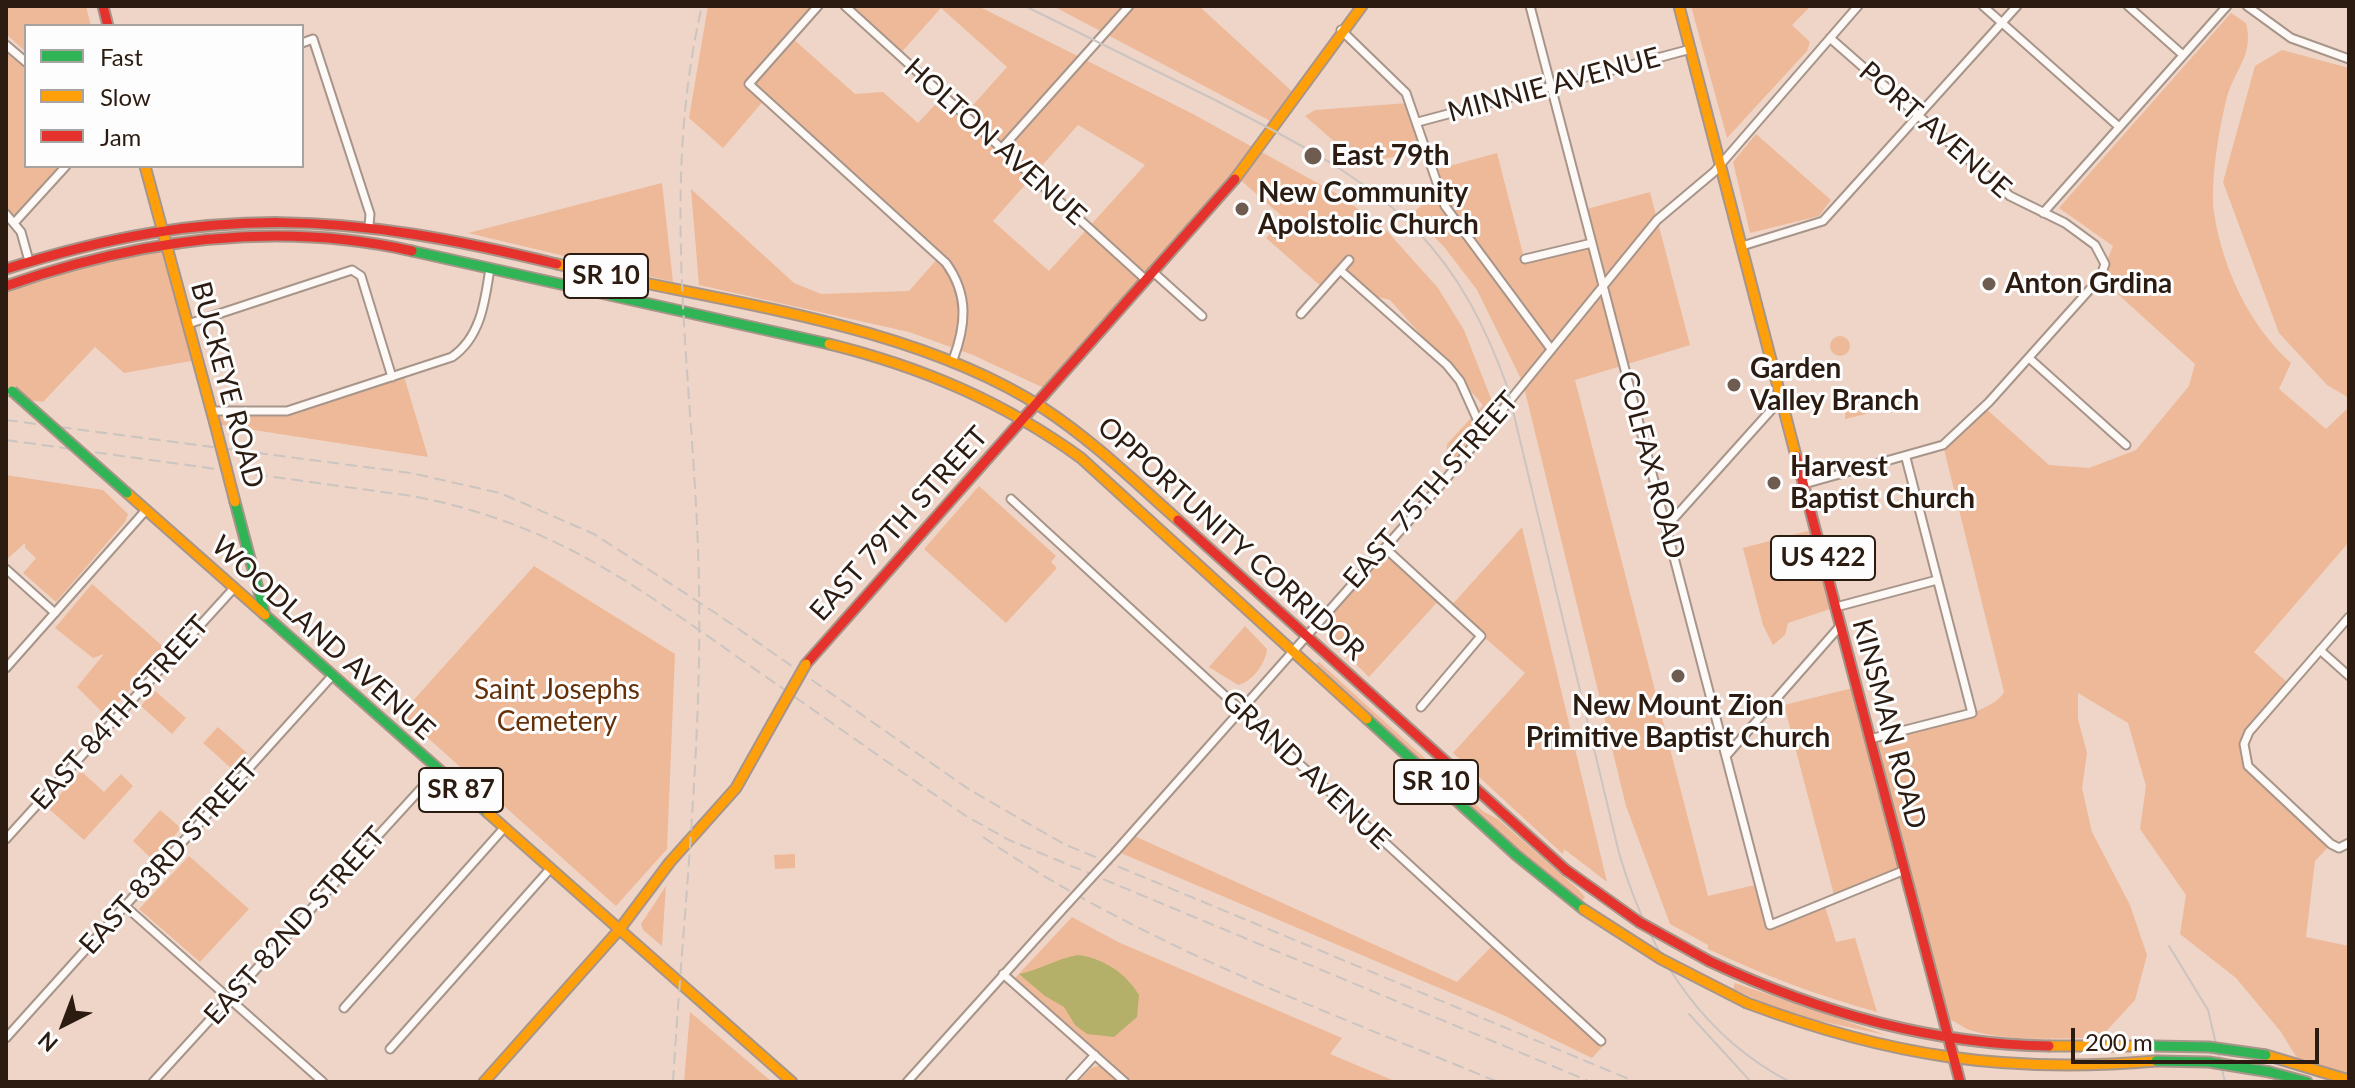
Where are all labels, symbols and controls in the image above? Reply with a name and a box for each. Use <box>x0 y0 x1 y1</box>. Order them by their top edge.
legend <box>24 24 304 168</box>
street label: MINNIE AVENUE <box>1444 40 1664 130</box>
text: Fast <box>100 42 143 71</box>
street label: HOLTON AVENUE <box>897 52 1093 232</box>
street label: PORT AVENUE <box>1852 55 2018 205</box>
text: Slow <box>100 82 151 111</box>
text: Jam <box>100 122 141 151</box>
place label: East 79th <box>1331 139 1449 173</box>
marker: East 79th <box>1302 145 1324 167</box>
place label: New Community Apolstolic Church <box>1258 176 1479 242</box>
marker: New Community Apolstolic Church <box>1233 200 1251 218</box>
road number: SR 10 <box>564 254 648 298</box>
place label: Anton Grdina <box>2005 267 2172 301</box>
marker: Anton Grdina <box>1980 275 1998 293</box>
street label: BUCKEYE ROAD <box>183 278 271 492</box>
place label: Garden Valley Branch <box>1750 352 1919 418</box>
street label: COLFAX ROAD <box>1610 367 1692 563</box>
marker: Garden Valley Branch <box>1725 376 1743 394</box>
street label: EAST 75TH STREET <box>1336 385 1526 595</box>
street label: OPPORTUNITY CORRIDOR <box>1091 410 1371 668</box>
street label: EAST 79TH STREET <box>803 420 995 628</box>
place label: Harvest Baptist Church <box>1790 450 1975 516</box>
marker: Harvest Baptist Church <box>1765 474 1783 492</box>
street label: WOODLAND AVENUE <box>204 529 442 747</box>
road number: US 422 <box>1771 536 1875 580</box>
street label: EAST 84TH STREET <box>24 609 216 817</box>
street label: KINSMAN ROAD <box>1845 615 1933 833</box>
marker: New Mount Zion Primitive Baptist Church <box>1669 667 1687 685</box>
park label: Saint Josephs Cemetery <box>474 673 640 739</box>
street label: GRAND AVENUE <box>1215 684 1397 856</box>
place label: New Mount Zion Primitive Baptist Church <box>1526 689 1830 755</box>
street label: EAST 83RD STREET <box>73 753 265 961</box>
road number: SR 10 <box>1394 760 1478 804</box>
road number: SR 87 <box>419 768 503 812</box>
street label: EAST 82ND STREET <box>197 820 393 1032</box>
north arrow <box>24 984 104 1064</box>
scale bar <box>2075 1012 2323 1062</box>
text: N <box>32 1027 63 1058</box>
text: 200 m <box>2085 1027 2153 1056</box>

